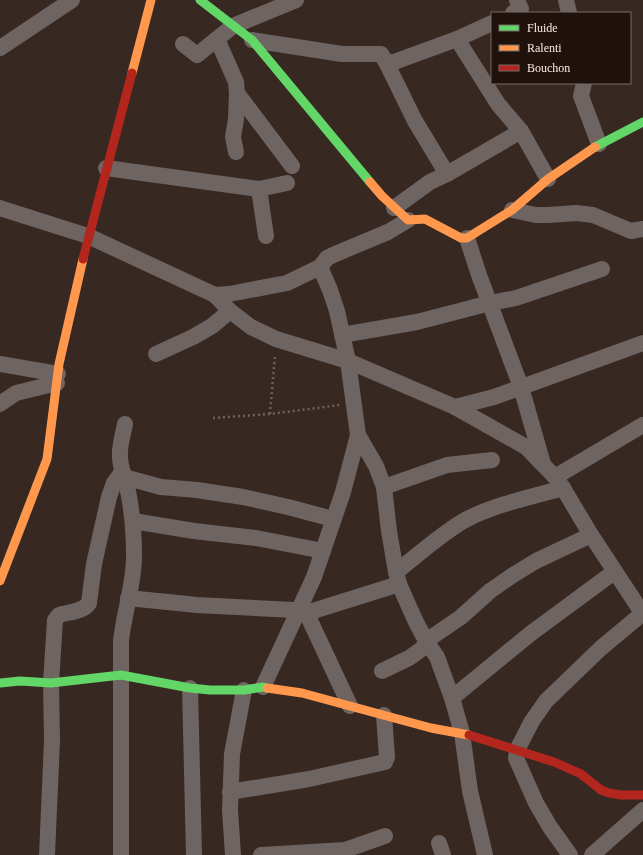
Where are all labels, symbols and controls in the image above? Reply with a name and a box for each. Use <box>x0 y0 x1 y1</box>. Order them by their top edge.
legend <box>491 12 631 84</box>
text: Fluide <box>527 21 558 35</box>
text: Ralenti <box>527 41 562 55</box>
text: Bouchon <box>527 61 570 75</box>

